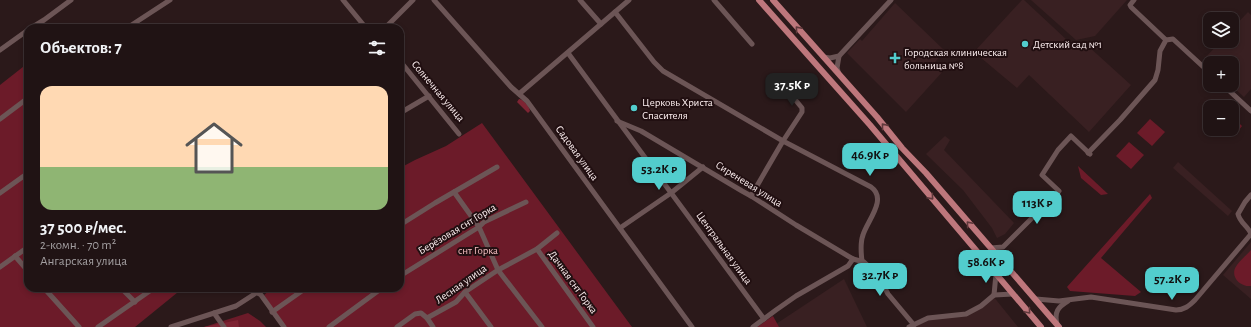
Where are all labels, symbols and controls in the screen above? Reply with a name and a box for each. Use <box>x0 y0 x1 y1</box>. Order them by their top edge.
map controls <box>1203 12 1239 136</box>
button: layers <box>1203 12 1239 48</box>
one-way arrow <box>795 26 802 33</box>
icon: filters <box>366 37 388 59</box>
text: Объектов: 7 <box>40 39 122 56</box>
marker: Детский сад №1 <box>1020 39 1030 49</box>
place label: Детский сад №1 <box>1033 39 1102 50</box>
place label: Городская клиническая больница №8 <box>904 47 1007 71</box>
marker: Городская клиническая больница №8 <box>889 52 901 64</box>
button: + <box>1203 56 1239 92</box>
street label: Солнечная улица <box>409 58 467 124</box>
pin: 37.5K ₽ <box>755 73 829 107</box>
text: 37.5K ₽ <box>774 79 810 92</box>
place label: Церковь Христа Спасителя <box>642 97 713 121</box>
button: − <box>1203 100 1239 136</box>
marker: Церковь Христа Спасителя <box>629 103 639 113</box>
icon: home <box>178 112 250 184</box>
street label: Садовая улица <box>553 123 601 183</box>
one-way arrow <box>882 123 889 130</box>
pin: 46.9K ₽ <box>833 143 907 177</box>
text: 46.9K ₽ <box>851 149 889 162</box>
pin: 53.2K ₽ <box>622 157 696 191</box>
street label: Сиреневая улица <box>714 159 784 209</box>
text: 53.2K ₽ <box>641 163 677 176</box>
pin: 113K ₽ <box>1004 191 1070 225</box>
one-way arrow <box>927 192 934 199</box>
text: 113K ₽ <box>1022 197 1052 210</box>
street label: Берёзовая снт Горка <box>416 200 498 258</box>
street label: Центральная улица <box>694 210 754 286</box>
text: 37 500 ₽/мес. <box>40 219 127 236</box>
one-way arrow <box>967 221 974 228</box>
text: 2-комн. · 70 m² <box>40 239 116 252</box>
park label: снт Горка <box>458 243 498 257</box>
street label: Дачная снт Горка <box>546 248 600 316</box>
pin: 58.6K ₽ <box>949 250 1023 284</box>
text: Ангарская улица <box>40 255 127 268</box>
text: 58.6K ₽ <box>968 256 1004 269</box>
street label: Лесная улица <box>433 262 489 306</box>
pin: 32.7K ₽ <box>843 263 917 297</box>
pin: 57.2K ₽ <box>1135 267 1209 301</box>
text: 32.7K ₽ <box>862 269 898 282</box>
text: 57.2K ₽ <box>1154 273 1190 286</box>
one-way arrow <box>1023 306 1030 314</box>

